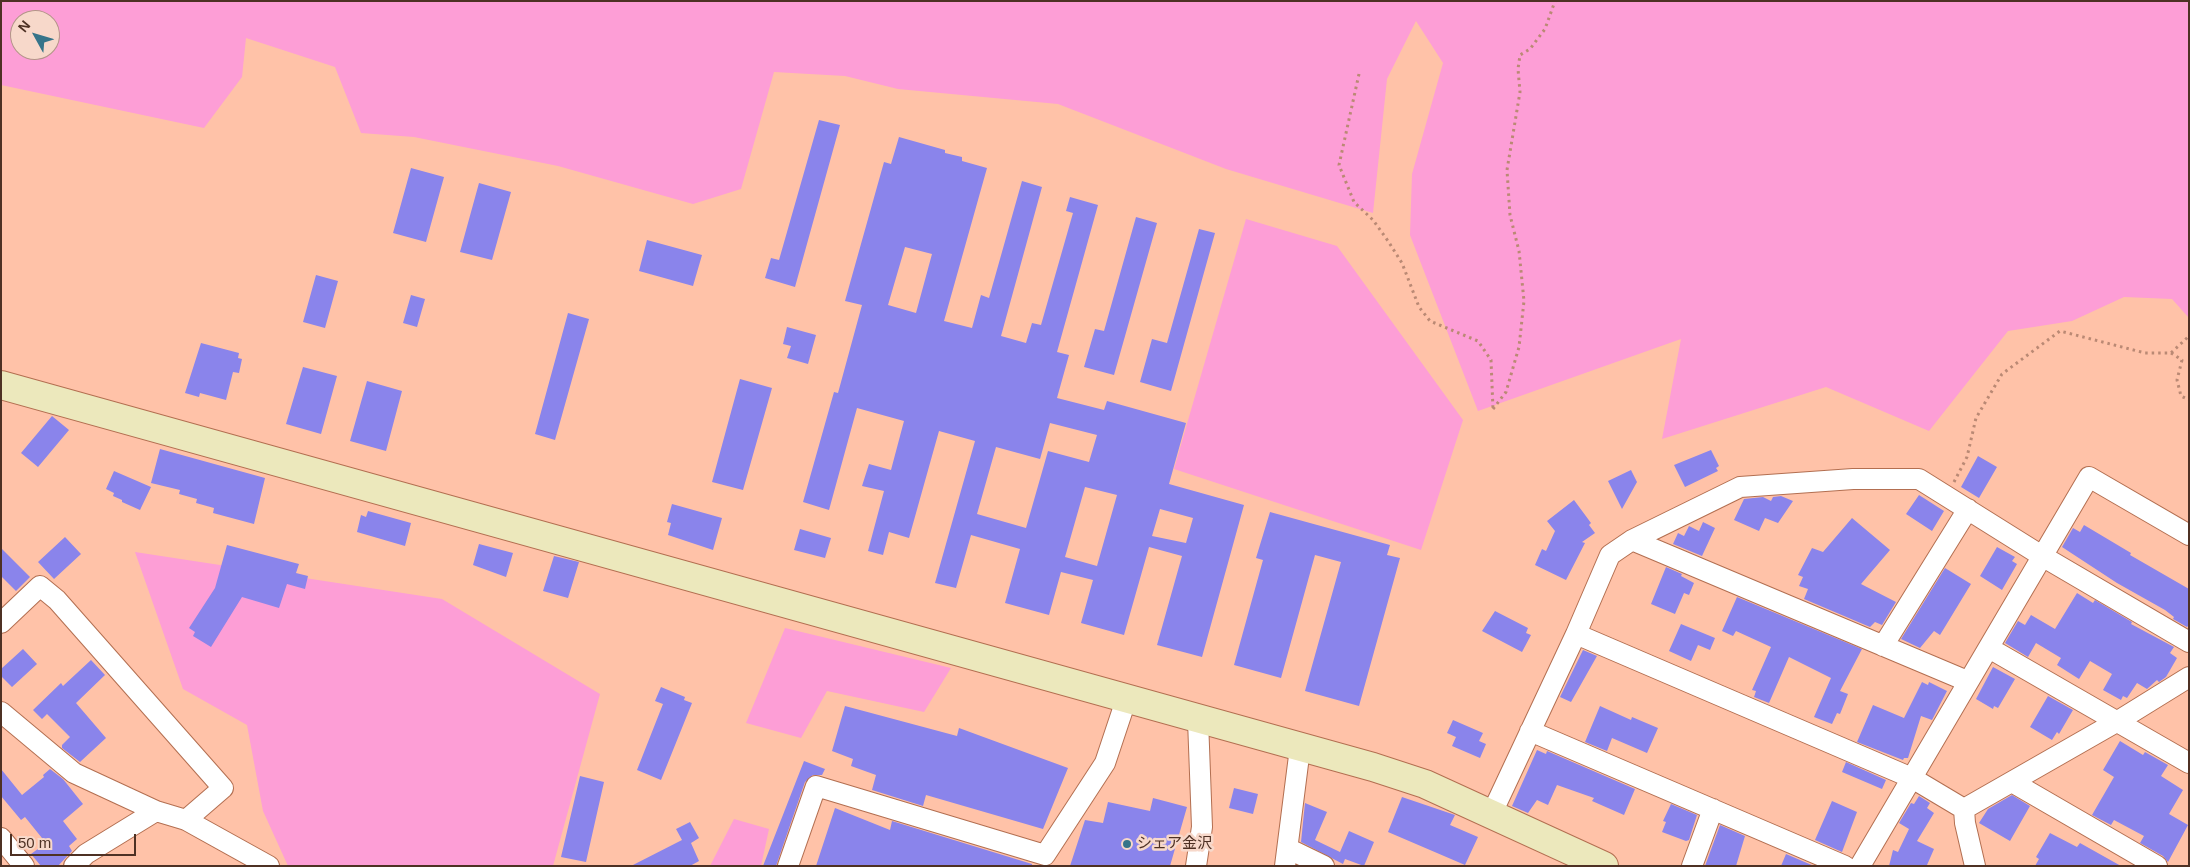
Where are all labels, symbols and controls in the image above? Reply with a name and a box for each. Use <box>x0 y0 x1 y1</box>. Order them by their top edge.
north arrow <box>10 10 60 60</box>
text: N <box>15 17 34 35</box>
scale bar <box>12 824 139 856</box>
text: 50 m <box>18 834 51 851</box>
place label: シェア金沢 <box>1137 835 1212 853</box>
marker: シェア金沢 <box>1121 838 1133 850</box>

